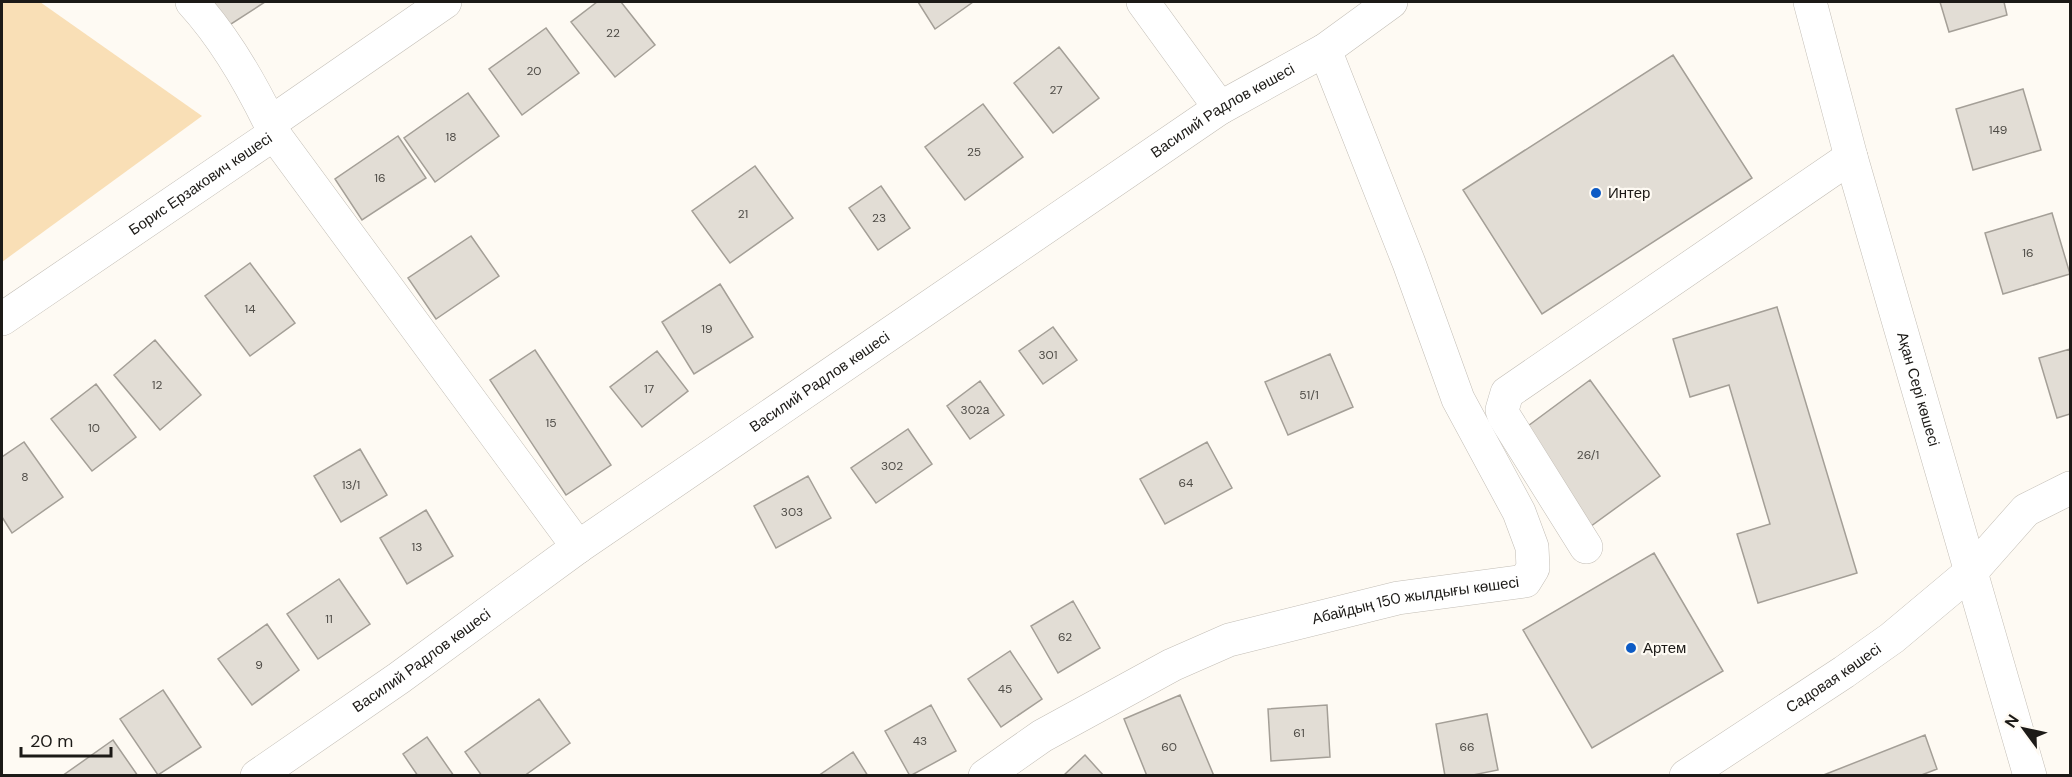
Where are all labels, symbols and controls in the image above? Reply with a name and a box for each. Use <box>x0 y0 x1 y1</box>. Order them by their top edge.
house number: 22 <box>606 25 620 41</box>
street label: Василий Радлов көшесі <box>1147 59 1298 163</box>
house number: 20 <box>526 63 542 79</box>
house number: 27 <box>1049 82 1063 98</box>
house number: 149 <box>1989 122 2007 138</box>
street label: Борис Ерзакович көшесі <box>125 128 276 240</box>
house number: 18 <box>445 129 457 145</box>
house number: 25 <box>967 144 981 160</box>
house number: 16 <box>374 170 386 186</box>
place label: Интер <box>1608 183 1650 203</box>
marker: Интер <box>1589 186 1603 200</box>
house number: 21 <box>738 206 748 222</box>
house number: 23 <box>872 210 886 226</box>
house number: 16 <box>2022 245 2034 261</box>
house number: 14 <box>244 301 256 317</box>
house number: 19 <box>701 321 713 337</box>
street label: Василий Радлов көшесі <box>745 327 894 437</box>
street label: Ақан Сері көшесі <box>1892 330 1944 449</box>
house number: 301 <box>1038 347 1058 363</box>
house number: 12 <box>152 377 162 393</box>
house number: 17 <box>644 381 654 397</box>
house number: 51/1 <box>1299 387 1319 403</box>
house number: 302а <box>961 402 990 418</box>
house number: 15 <box>545 415 557 431</box>
house number: 10 <box>88 420 100 436</box>
house number: 26/1 <box>1577 447 1599 463</box>
house number: 302 <box>881 458 903 474</box>
house number: 8 <box>21 469 29 485</box>
house number: 64 <box>1179 475 1193 491</box>
house number: 13/1 <box>342 477 360 493</box>
house number: 303 <box>781 504 803 520</box>
house number: 13 <box>412 539 422 555</box>
street label: Абайдың 150 жылдығы көшесі <box>1310 572 1520 629</box>
street label: Василий Радлов көшесі <box>349 604 495 717</box>
house number: 11 <box>325 611 333 627</box>
house number: 62 <box>1058 629 1072 645</box>
place label: Артем <box>1643 638 1686 658</box>
street label: Садовая көшесі <box>1782 639 1885 718</box>
marker: Артем <box>1624 641 1638 655</box>
house number: 9 <box>255 657 263 673</box>
house number: 45 <box>998 681 1012 697</box>
north arrow <box>1994 699 2054 759</box>
text: N <box>2000 710 2024 732</box>
scale bar <box>21 720 111 758</box>
house number: 61 <box>1293 725 1305 741</box>
text: 20 m <box>30 729 73 753</box>
house number: 43 <box>913 733 927 749</box>
house number: 60 <box>1161 739 1177 755</box>
house number: 66 <box>1459 739 1475 755</box>

